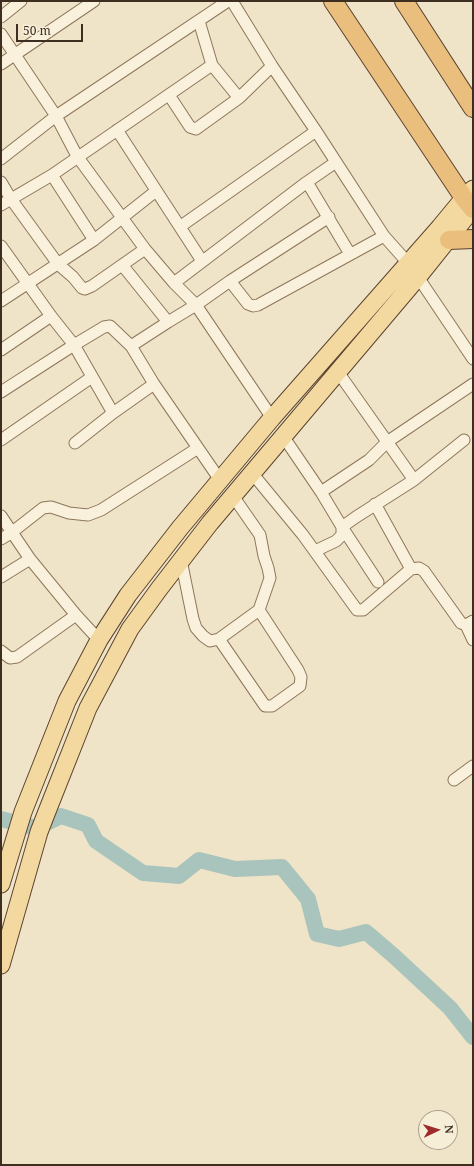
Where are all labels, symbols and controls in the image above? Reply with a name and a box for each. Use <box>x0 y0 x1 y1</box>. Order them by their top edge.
scale bar <box>18 16 85 42</box>
text: 50 m <box>23 22 51 39</box>
north arrow <box>418 1110 458 1150</box>
text: N <box>442 1124 457 1134</box>

